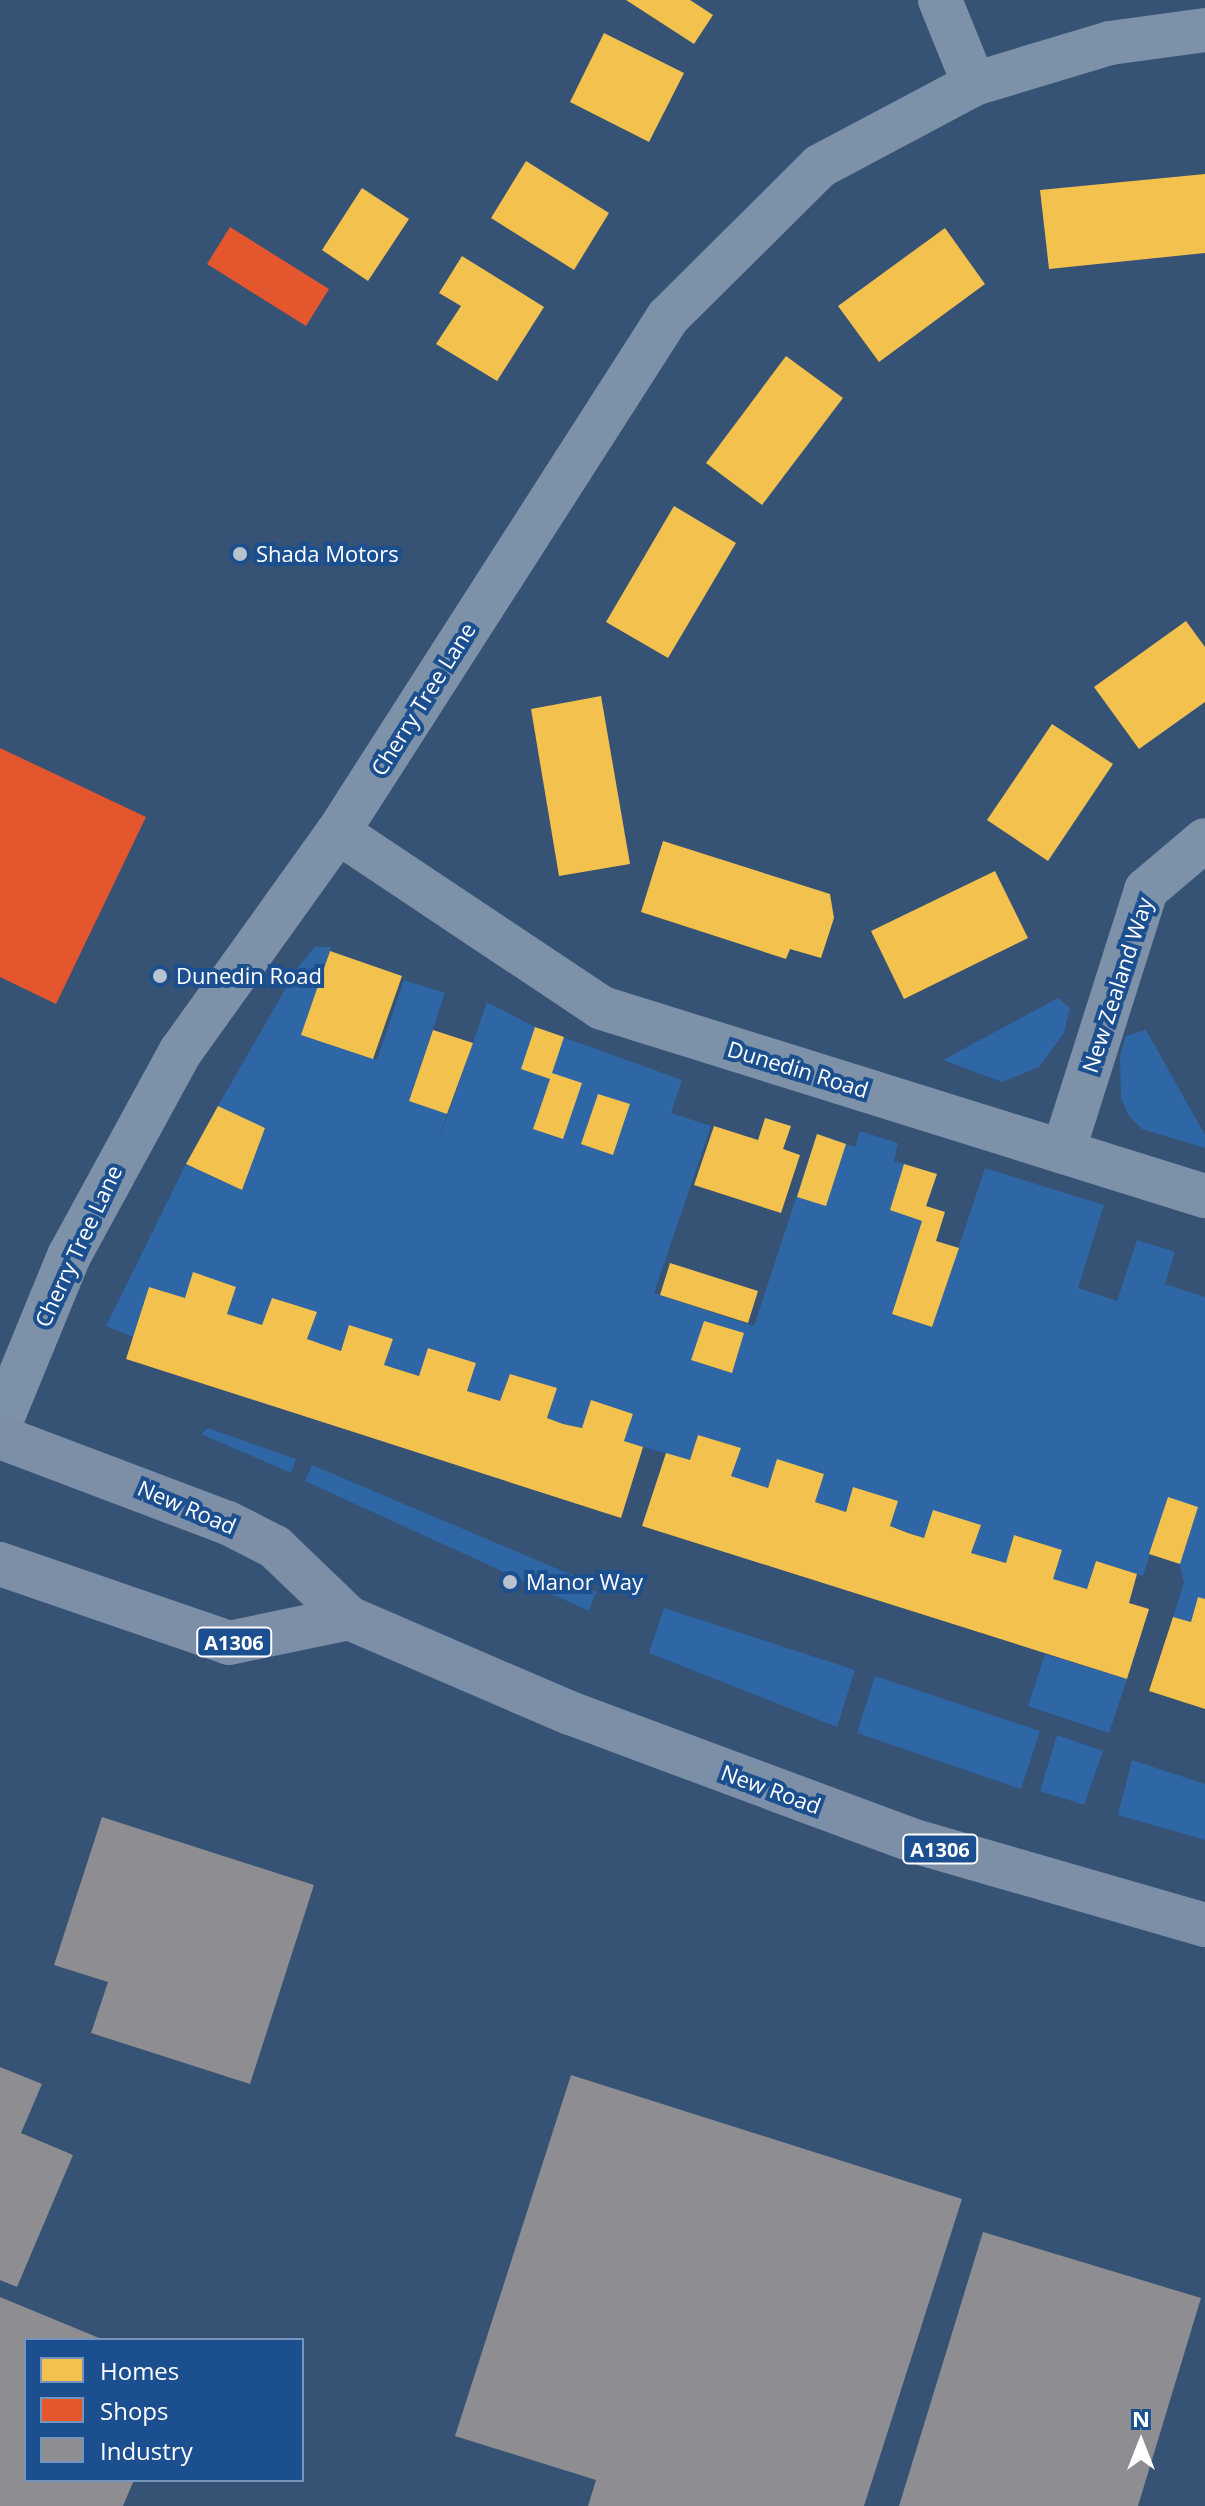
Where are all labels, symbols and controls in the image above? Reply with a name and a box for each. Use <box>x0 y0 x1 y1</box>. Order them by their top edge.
place label: Shada Motors <box>256 541 399 567</box>
marker: Shada Motors <box>231 545 249 563</box>
street label: Cherry Tree Lane <box>365 618 481 780</box>
street label: New Zealand Way <box>1076 894 1158 1076</box>
place label: Dunedin Road <box>176 963 322 989</box>
marker: Dunedin Road <box>151 967 169 985</box>
street label: Dunedin Road <box>724 1035 872 1103</box>
street label: Cherry Tree Lane <box>29 1161 127 1331</box>
street label: New Road <box>134 1474 240 1540</box>
place label: Manor Way <box>526 1569 643 1595</box>
marker: Manor Way <box>501 1573 519 1591</box>
road number: A1306 <box>196 1626 272 1658</box>
street label: New Road <box>718 1759 824 1819</box>
road number: A1306 <box>902 1833 978 1865</box>
legend <box>24 2338 304 2482</box>
text: Homes <box>100 2354 179 2387</box>
text: Shops <box>100 2394 168 2427</box>
north arrow <box>1101 2402 1181 2482</box>
text: N <box>1132 2403 1150 2433</box>
text: Industry <box>100 2434 193 2467</box>

